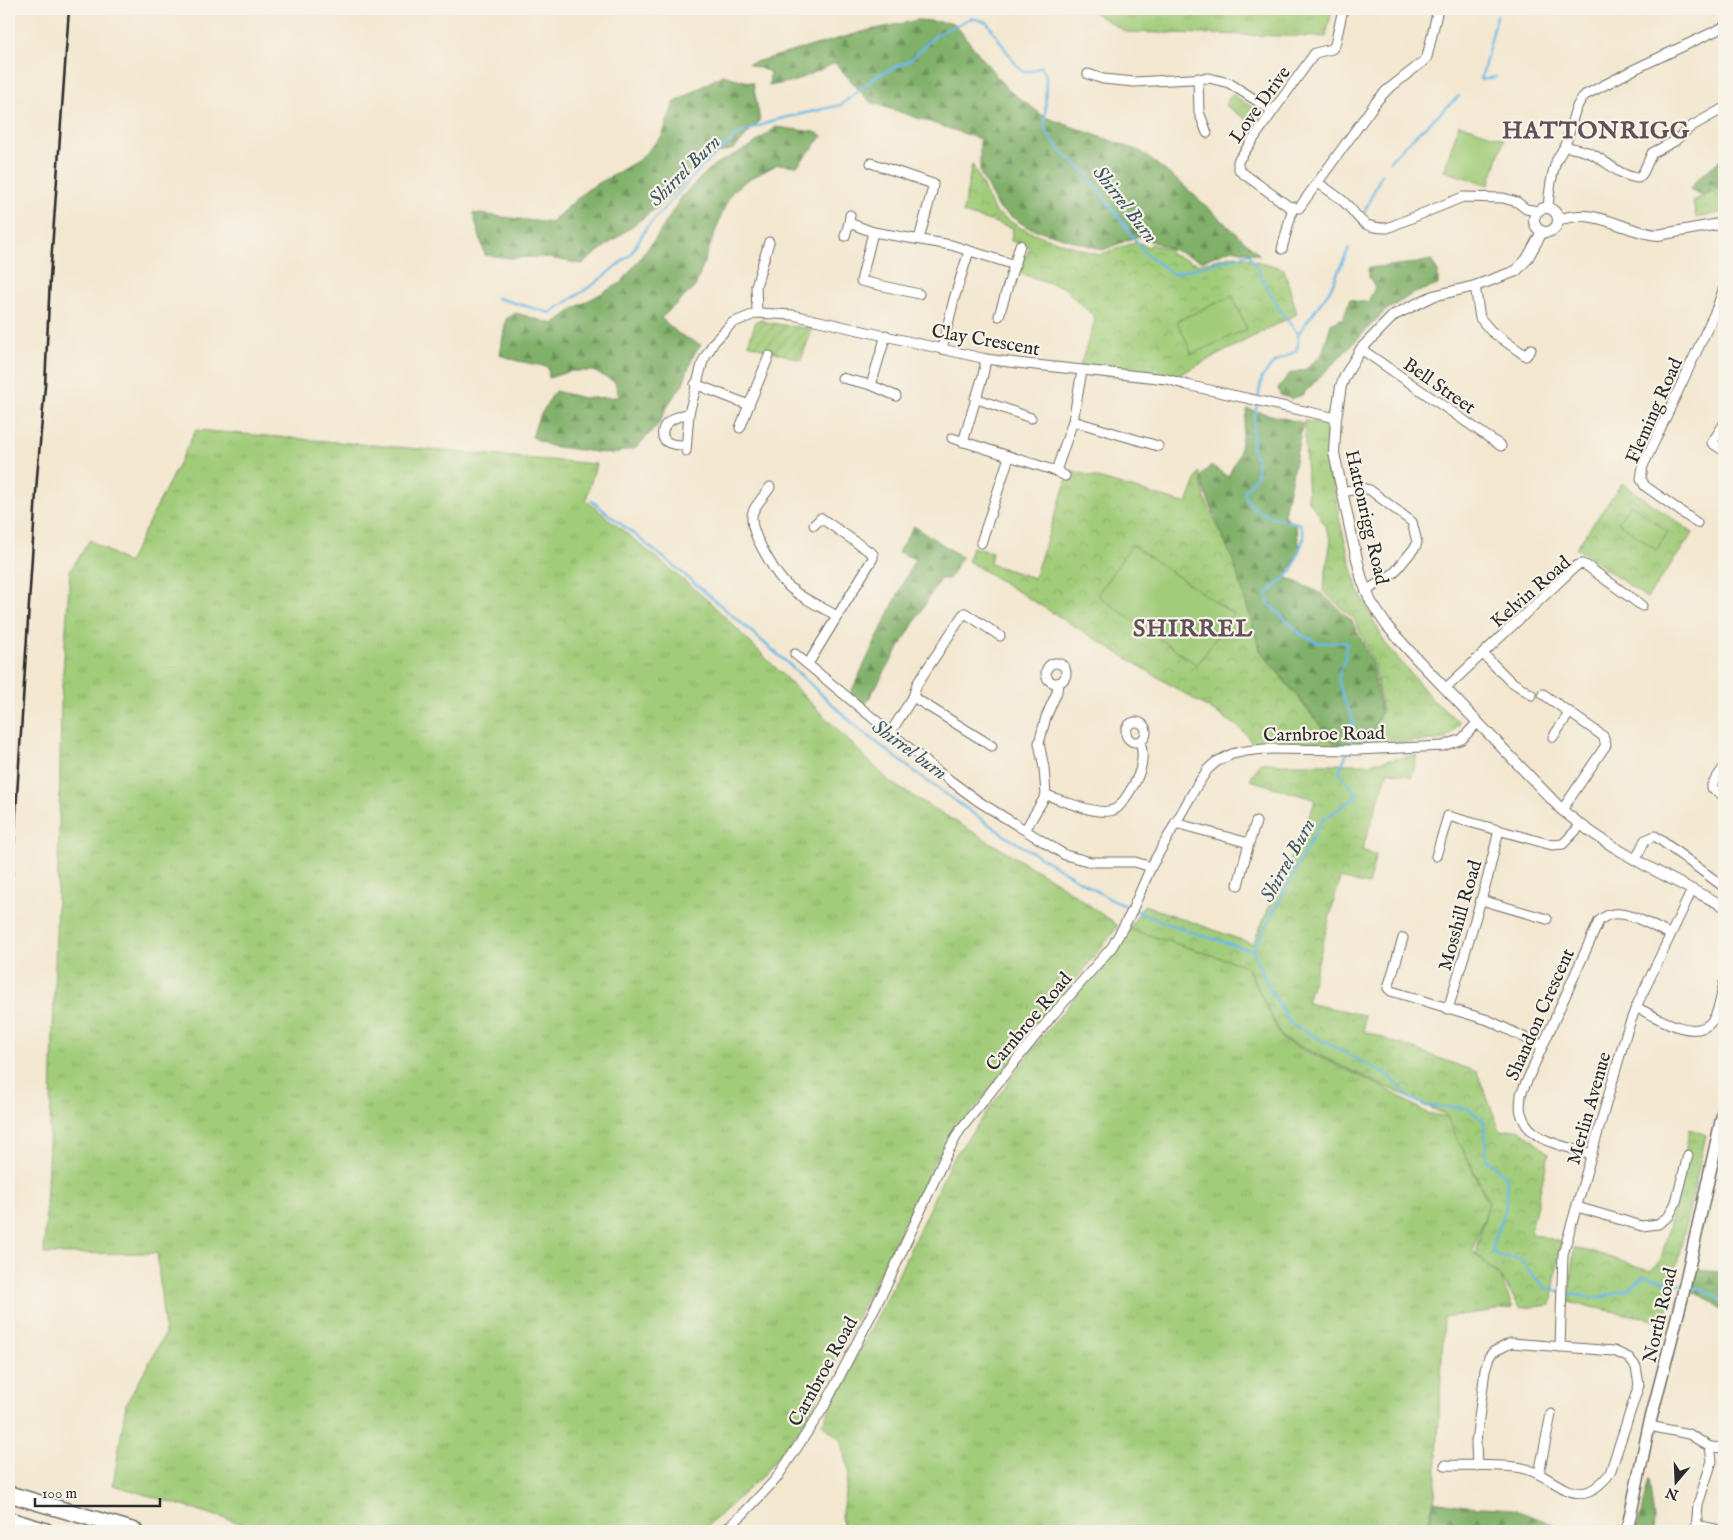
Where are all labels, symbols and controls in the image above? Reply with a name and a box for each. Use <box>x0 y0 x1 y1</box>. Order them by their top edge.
street label: Love Drive <box>1225 62 1297 148</box>
district label: HATTONRIGG <box>1502 116 1690 147</box>
water label: Shirrel Burn <box>644 130 726 212</box>
water label: Shirrel Burn <box>1087 161 1163 249</box>
street label: Clay Crescent <box>930 320 1042 362</box>
street label: Bell Street <box>1398 353 1480 421</box>
street label: Fleming Road <box>1621 353 1689 467</box>
street label: Hattonrigg Road <box>1339 448 1393 588</box>
street label: Kelvin Road <box>1486 551 1577 634</box>
district label: SHIRREL <box>1133 614 1253 645</box>
water label: Shirrel burn <box>867 715 952 786</box>
street label: Carnbroe Road <box>1263 722 1386 748</box>
water label: Shirrel Burn <box>1255 815 1321 907</box>
street label: Mosshill Road <box>1434 857 1488 974</box>
street label: Shandon Crescent <box>1501 945 1581 1085</box>
street label: Carnbroe Road <box>981 967 1078 1077</box>
street label: Merlin Avenue <box>1562 1049 1618 1168</box>
street label: North Road <box>1638 1265 1684 1365</box>
street label: Carnbroe Road <box>784 1312 864 1431</box>
north arrow <box>1650 1458 1700 1508</box>
scale bar <box>35 1475 160 1507</box>
text: N <box>1663 1483 1682 1504</box>
text: 100 m <box>42 1484 78 1503</box>

